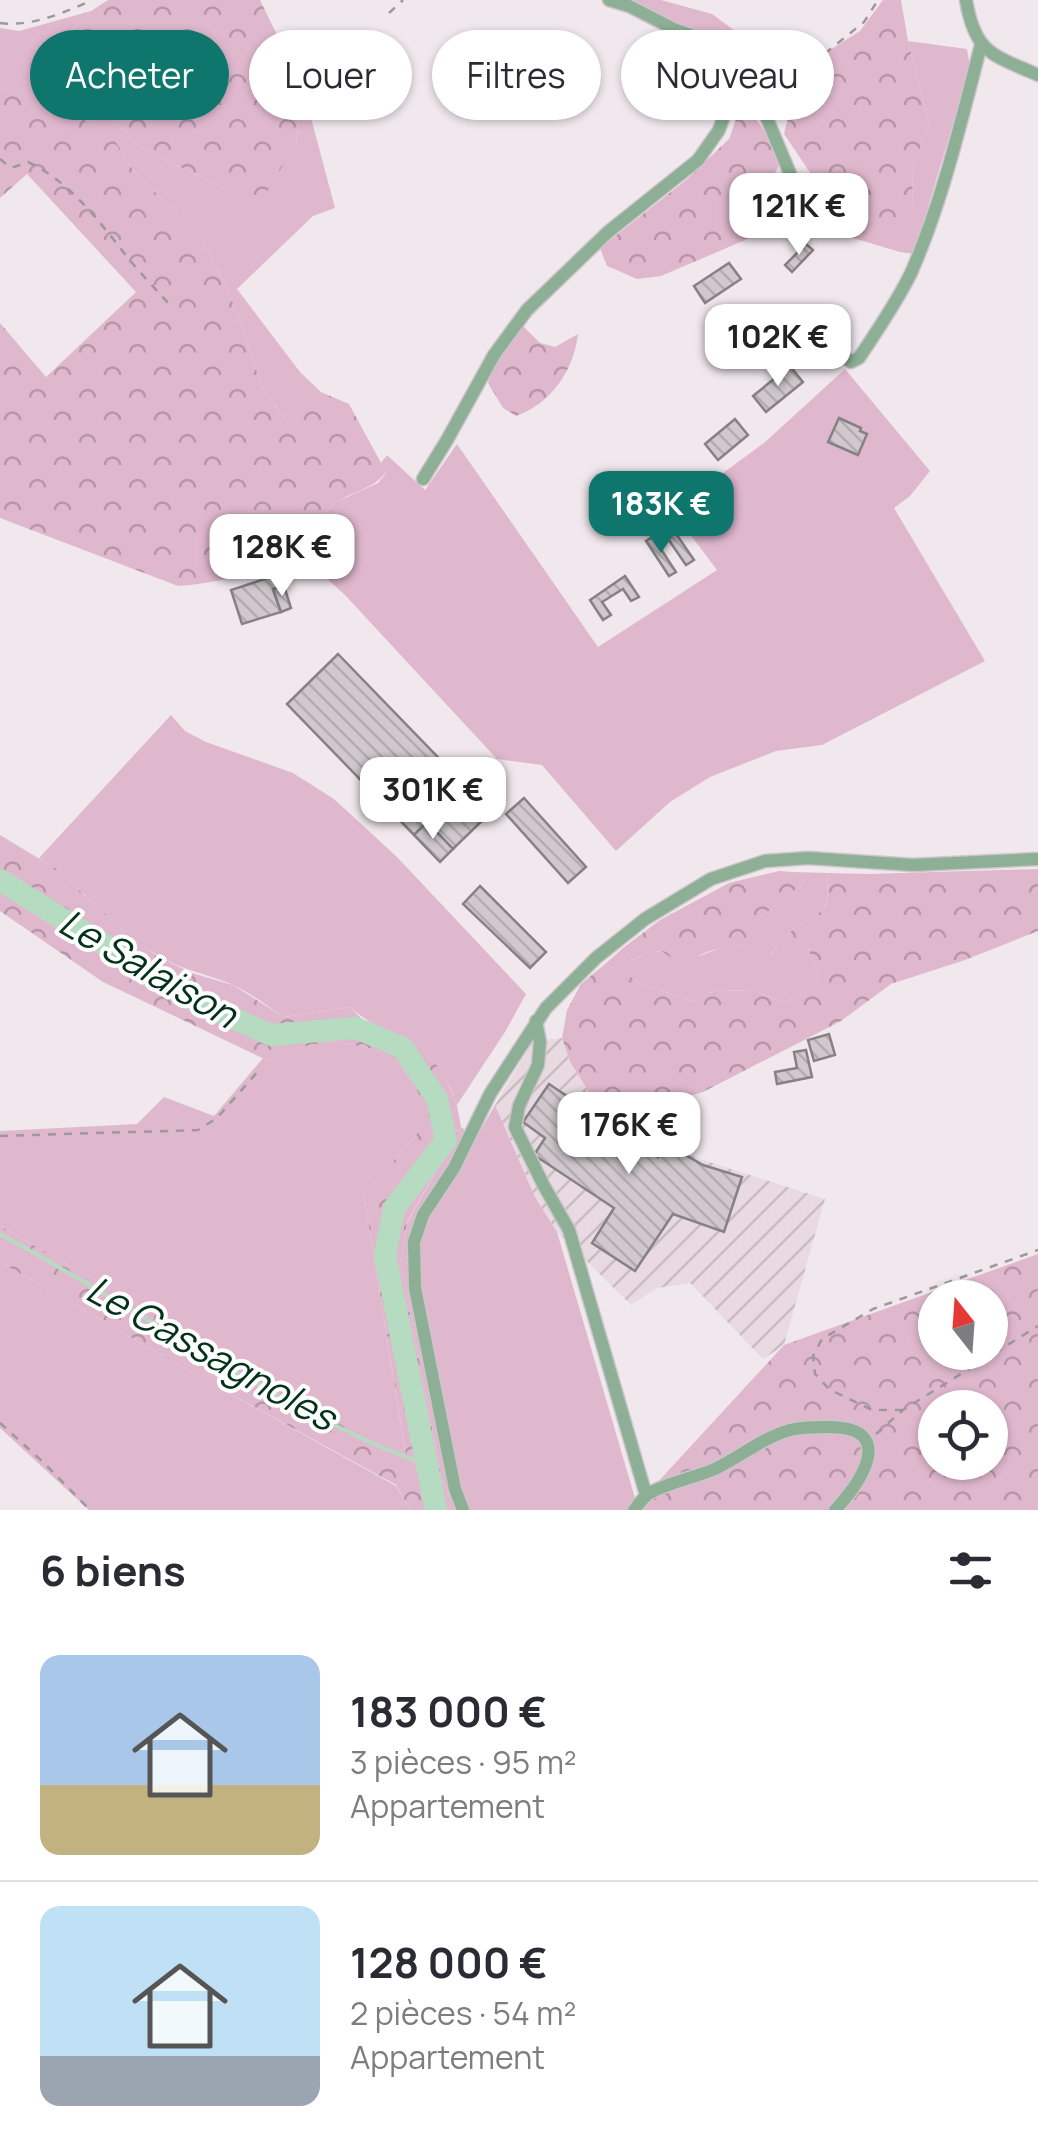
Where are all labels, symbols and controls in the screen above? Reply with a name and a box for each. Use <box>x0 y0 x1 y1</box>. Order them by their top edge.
chip: Acheter <box>30 30 229 120</box>
chip: Louer <box>249 30 412 120</box>
chip: Filtres <box>432 30 601 120</box>
chip: Nouveau <box>621 30 834 120</box>
pin: 121K € <box>718 173 880 258</box>
text: 121K € <box>751 183 847 227</box>
pin: 102K € <box>697 304 859 389</box>
text: 102K € <box>727 314 829 358</box>
pin: 183K € <box>580 471 742 556</box>
text: 183K € <box>611 481 711 525</box>
pin: 128K € <box>201 514 363 599</box>
text: 128K € <box>232 524 332 568</box>
pin: 301K € <box>352 757 514 842</box>
text: 301K € <box>382 767 484 811</box>
water label: Le Salaison <box>50 895 249 1040</box>
pin: 176K € <box>548 1092 710 1177</box>
text: 176K € <box>579 1102 679 1146</box>
water label: Le Cassagnoles <box>78 1262 348 1443</box>
north arrow <box>918 1280 1008 1370</box>
map controls <box>918 1280 1008 1480</box>
button: locate <box>918 1390 1008 1480</box>
text: 6 biens <box>40 1541 186 1599</box>
icon: filters <box>943 1543 998 1598</box>
text: 183 000 € <box>350 1682 547 1740</box>
icon: home <box>120 1695 240 1815</box>
text: 3 pièces · 95 m² <box>350 1740 577 1784</box>
text: Appartement <box>350 1784 545 1828</box>
text: 128 000 € <box>350 1933 548 1991</box>
icon: home <box>120 1946 240 2066</box>
text: 2 pièces · 54 m² <box>350 1991 576 2035</box>
text: Appartement <box>350 2035 545 2079</box>

